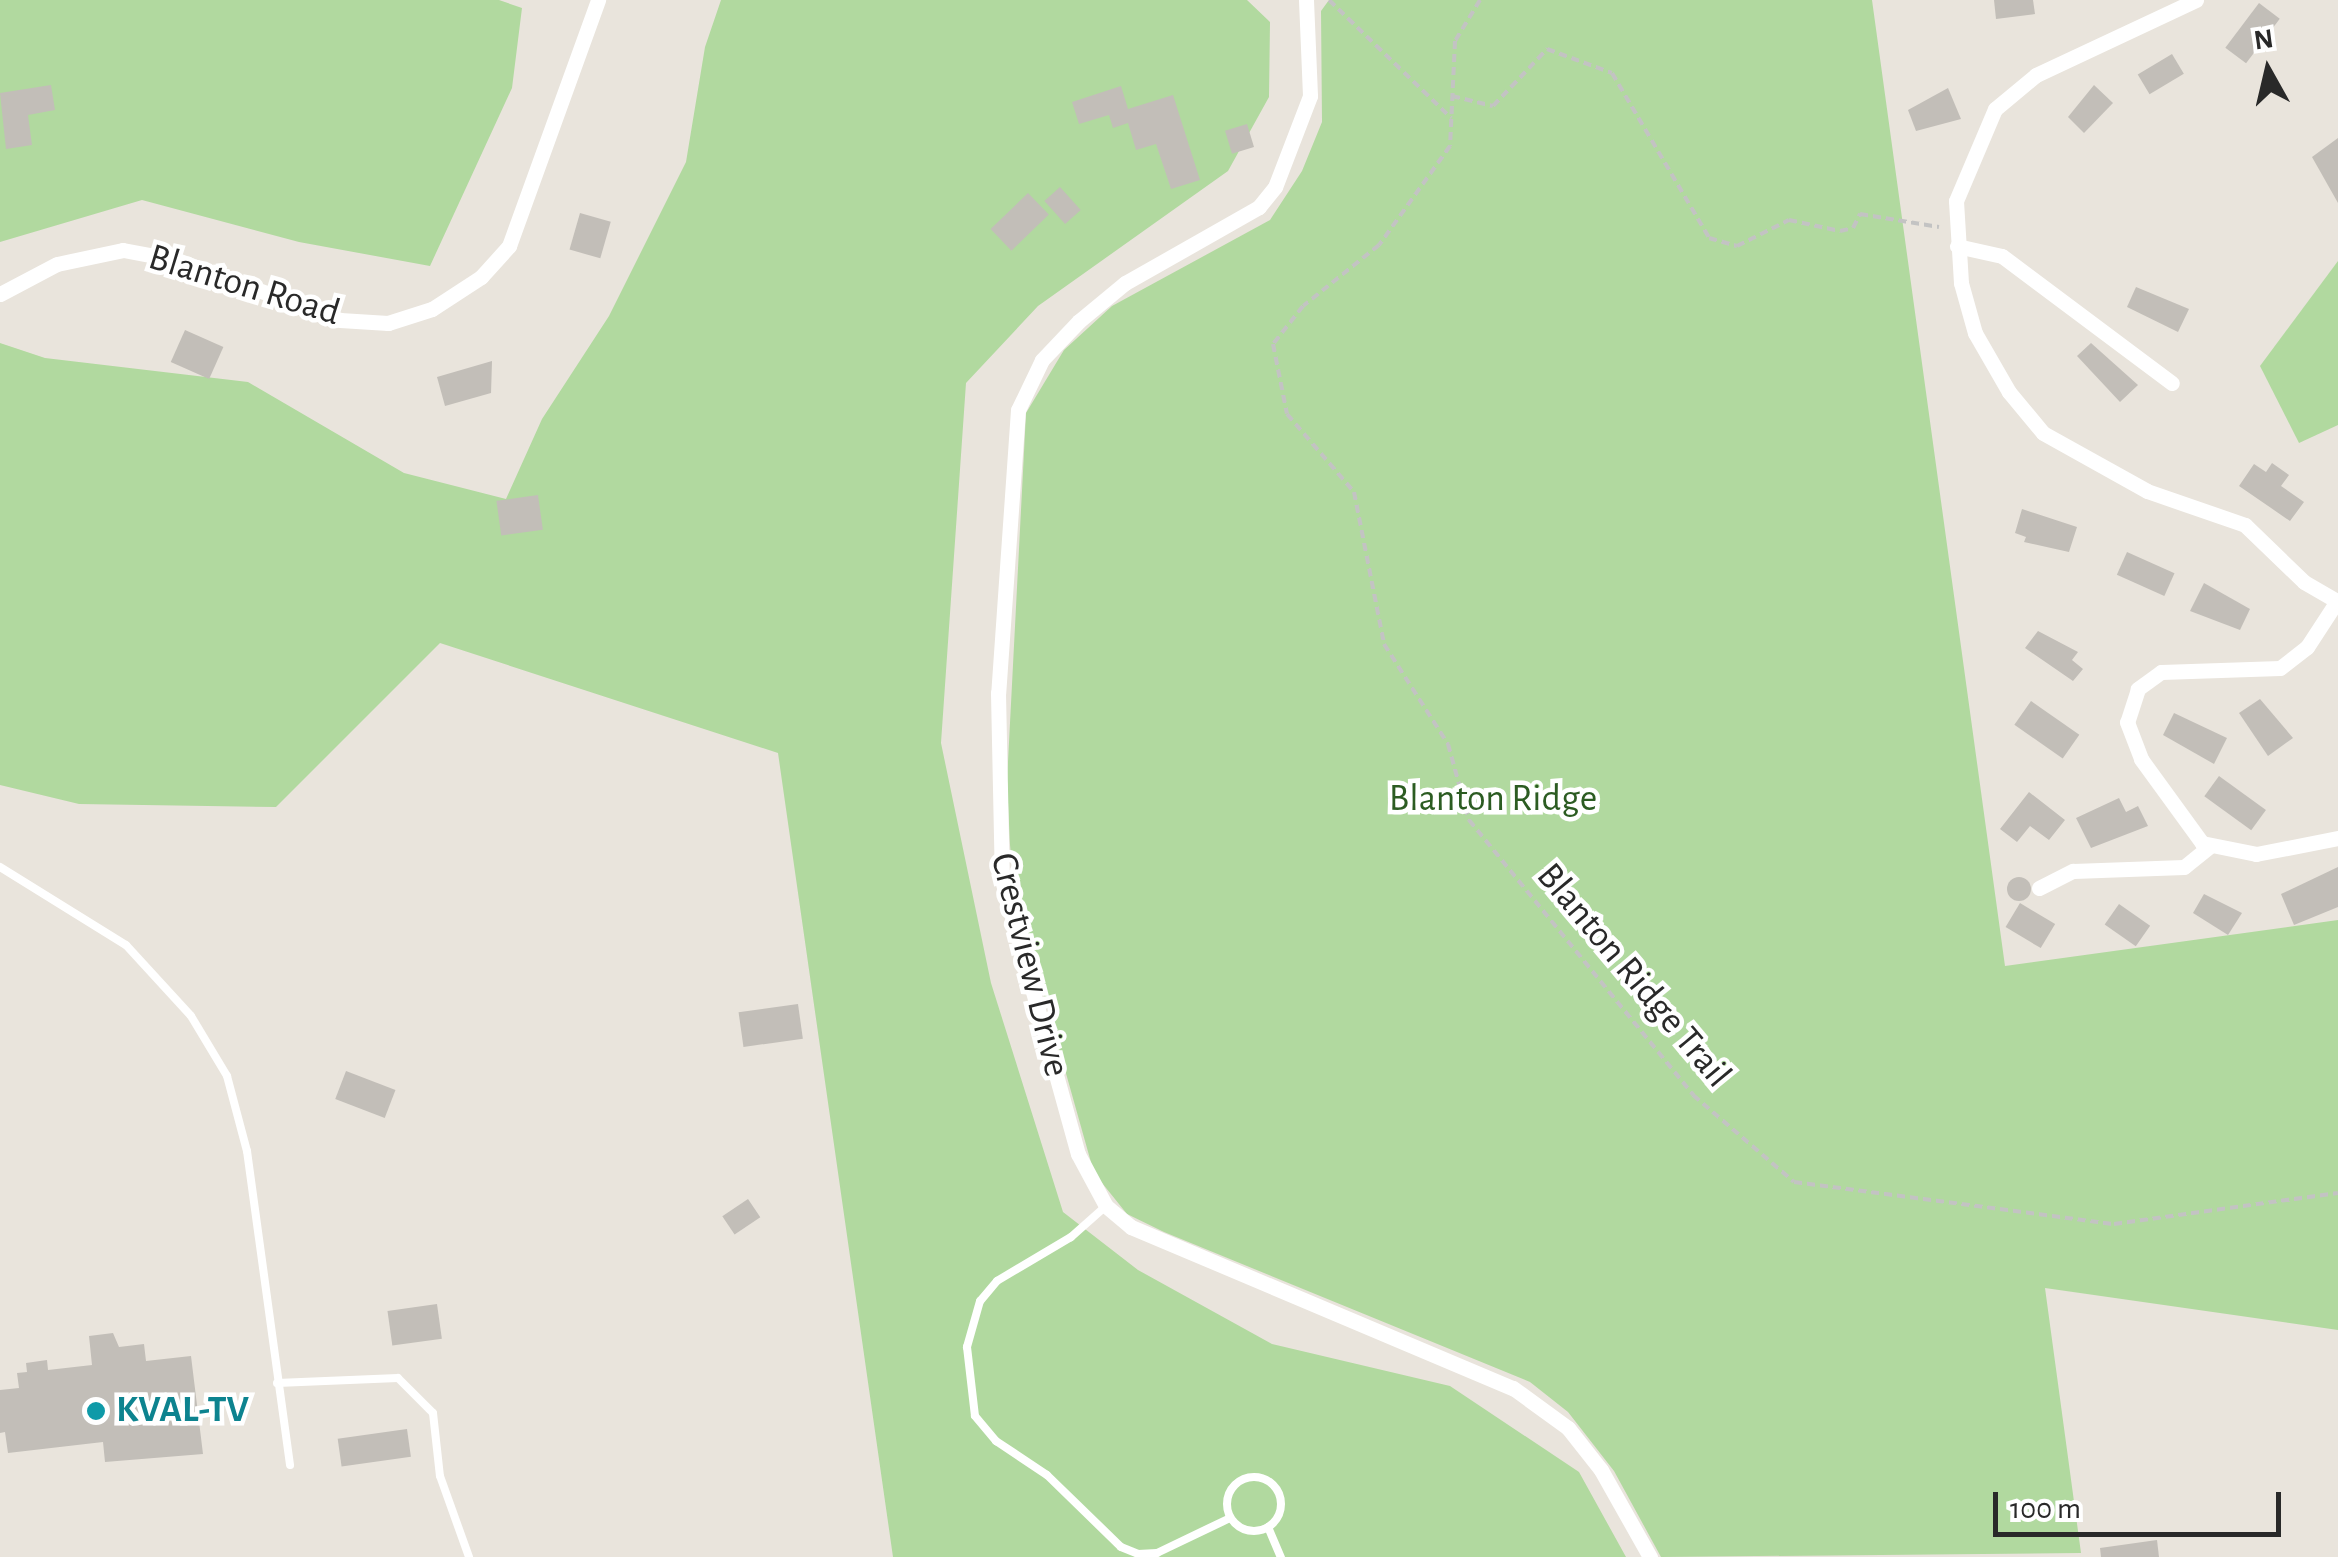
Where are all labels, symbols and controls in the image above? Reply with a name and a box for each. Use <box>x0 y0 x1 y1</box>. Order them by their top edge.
north arrow <box>2218 20 2318 120</box>
text: N <box>2252 25 2275 56</box>
street label: Blanton Road <box>143 235 345 337</box>
park label: Blanton Ridge <box>1389 777 1597 823</box>
street label: Crestview Drive <box>979 849 1079 1081</box>
street label: Blanton Ridge Trail <box>1526 855 1740 1097</box>
place label: KVAL-TV <box>116 1388 249 1434</box>
marker: KVAL-TV <box>85 1400 107 1422</box>
scale bar <box>1998 1472 2286 1534</box>
text: 100 m <box>2010 1494 2081 1524</box>

